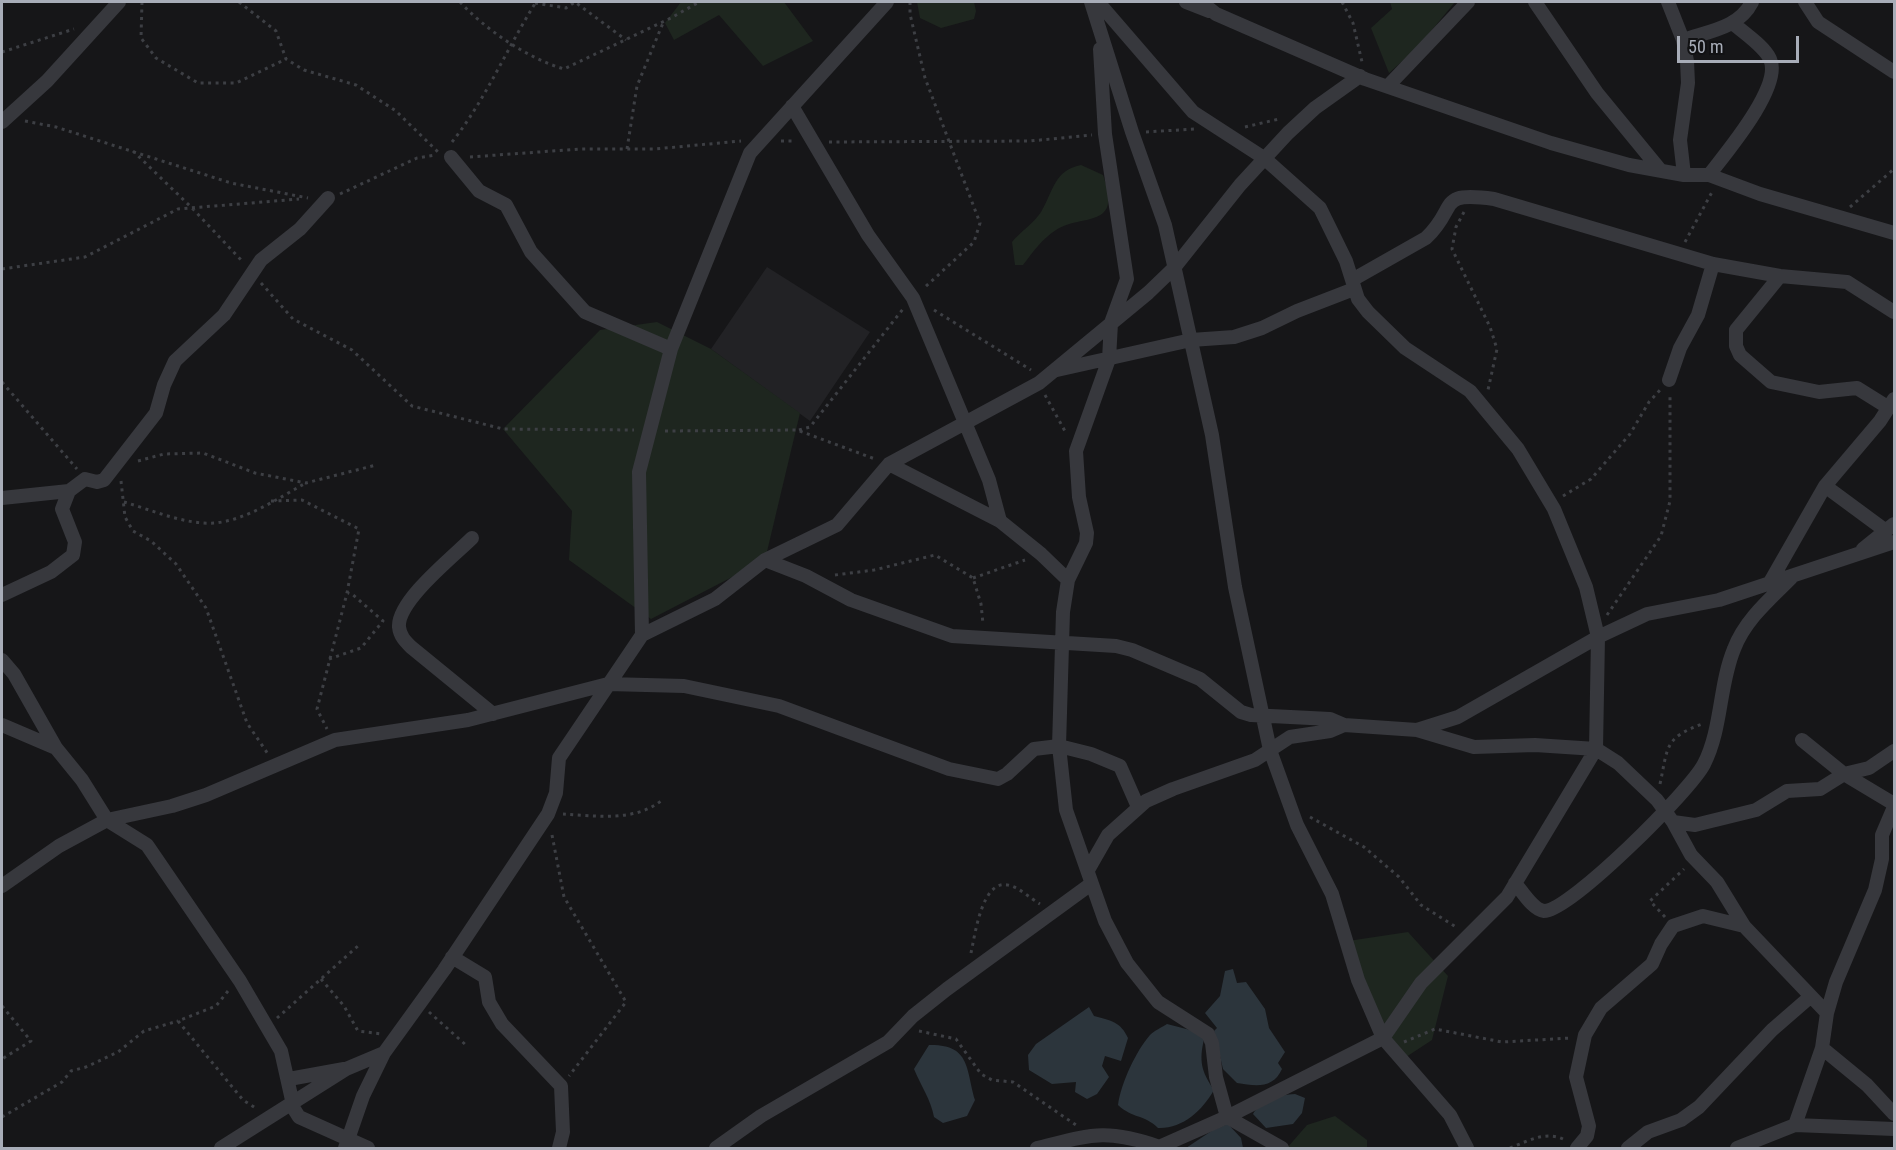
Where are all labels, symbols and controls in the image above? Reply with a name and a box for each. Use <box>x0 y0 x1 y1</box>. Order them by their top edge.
scale bar <box>1680 24 1802 62</box>
text: 50 m <box>1688 36 1723 57</box>

